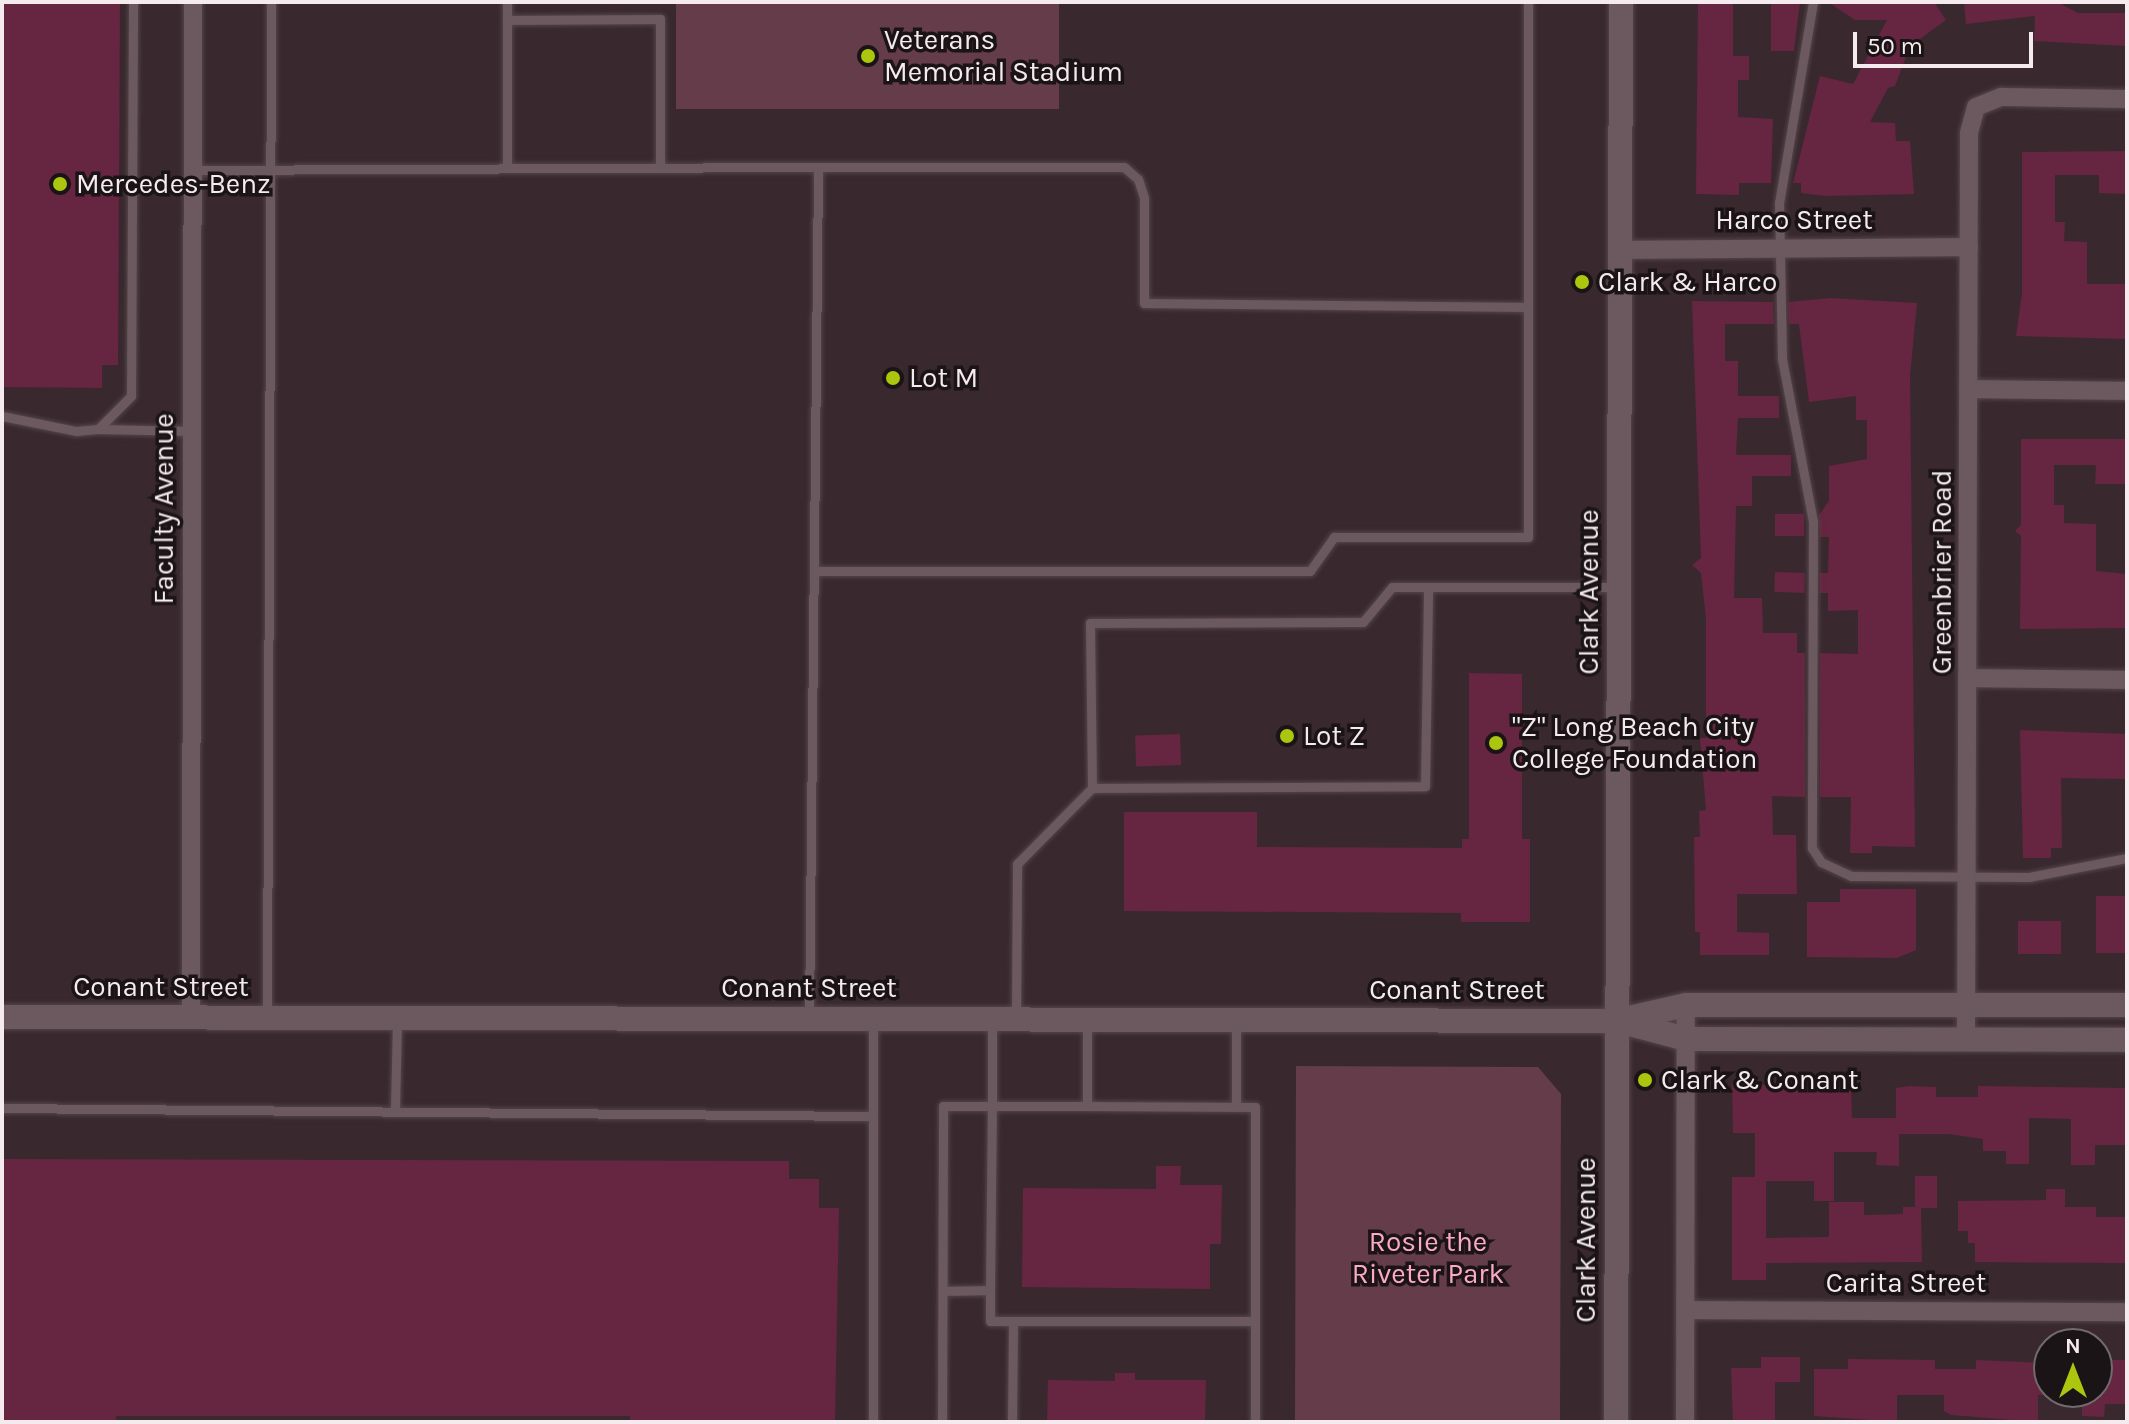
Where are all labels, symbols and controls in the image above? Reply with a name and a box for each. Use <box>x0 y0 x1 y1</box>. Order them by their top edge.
scale bar <box>1857 16 2037 66</box>
place label: Veterans Memorial Stadium <box>884 23 1123 89</box>
text: 50 m <box>1867 32 1923 60</box>
marker: Veterans Memorial Stadium <box>859 47 877 65</box>
place label: Mercedes-Benz <box>76 167 270 201</box>
marker: Mercedes-Benz <box>51 175 69 193</box>
street label: Harco Street <box>1715 203 1873 237</box>
place label: Clark & Harco <box>1598 265 1777 299</box>
marker: Clark & Harco <box>1573 273 1591 291</box>
place label: Lot M <box>909 361 978 395</box>
marker: Lot M <box>884 369 902 387</box>
street label: Faculty Avenue <box>147 413 181 605</box>
street label: Greenbrier Road <box>1925 470 1959 674</box>
street label: Clark Avenue <box>1572 509 1606 675</box>
place label: "Z" Long Beach City College Foundation <box>1512 710 1757 776</box>
place label: Lot Z <box>1303 719 1365 753</box>
marker: Lot Z <box>1278 727 1296 745</box>
marker: "Z" Long Beach City College Foundation <box>1487 734 1505 752</box>
street label: Conant Street <box>73 970 249 1004</box>
street label: Conant Street <box>721 971 897 1005</box>
street label: Conant Street <box>1369 973 1545 1007</box>
place label: Clark & Conant <box>1661 1063 1858 1097</box>
marker: Clark & Conant <box>1636 1071 1654 1089</box>
street label: Clark Avenue <box>1569 1157 1603 1323</box>
park label: Rosie the Riveter Park <box>1352 1225 1504 1291</box>
street label: Carita Street <box>1826 1266 1986 1300</box>
north arrow <box>2033 1328 2113 1408</box>
text: N <box>2065 1333 2081 1359</box>

